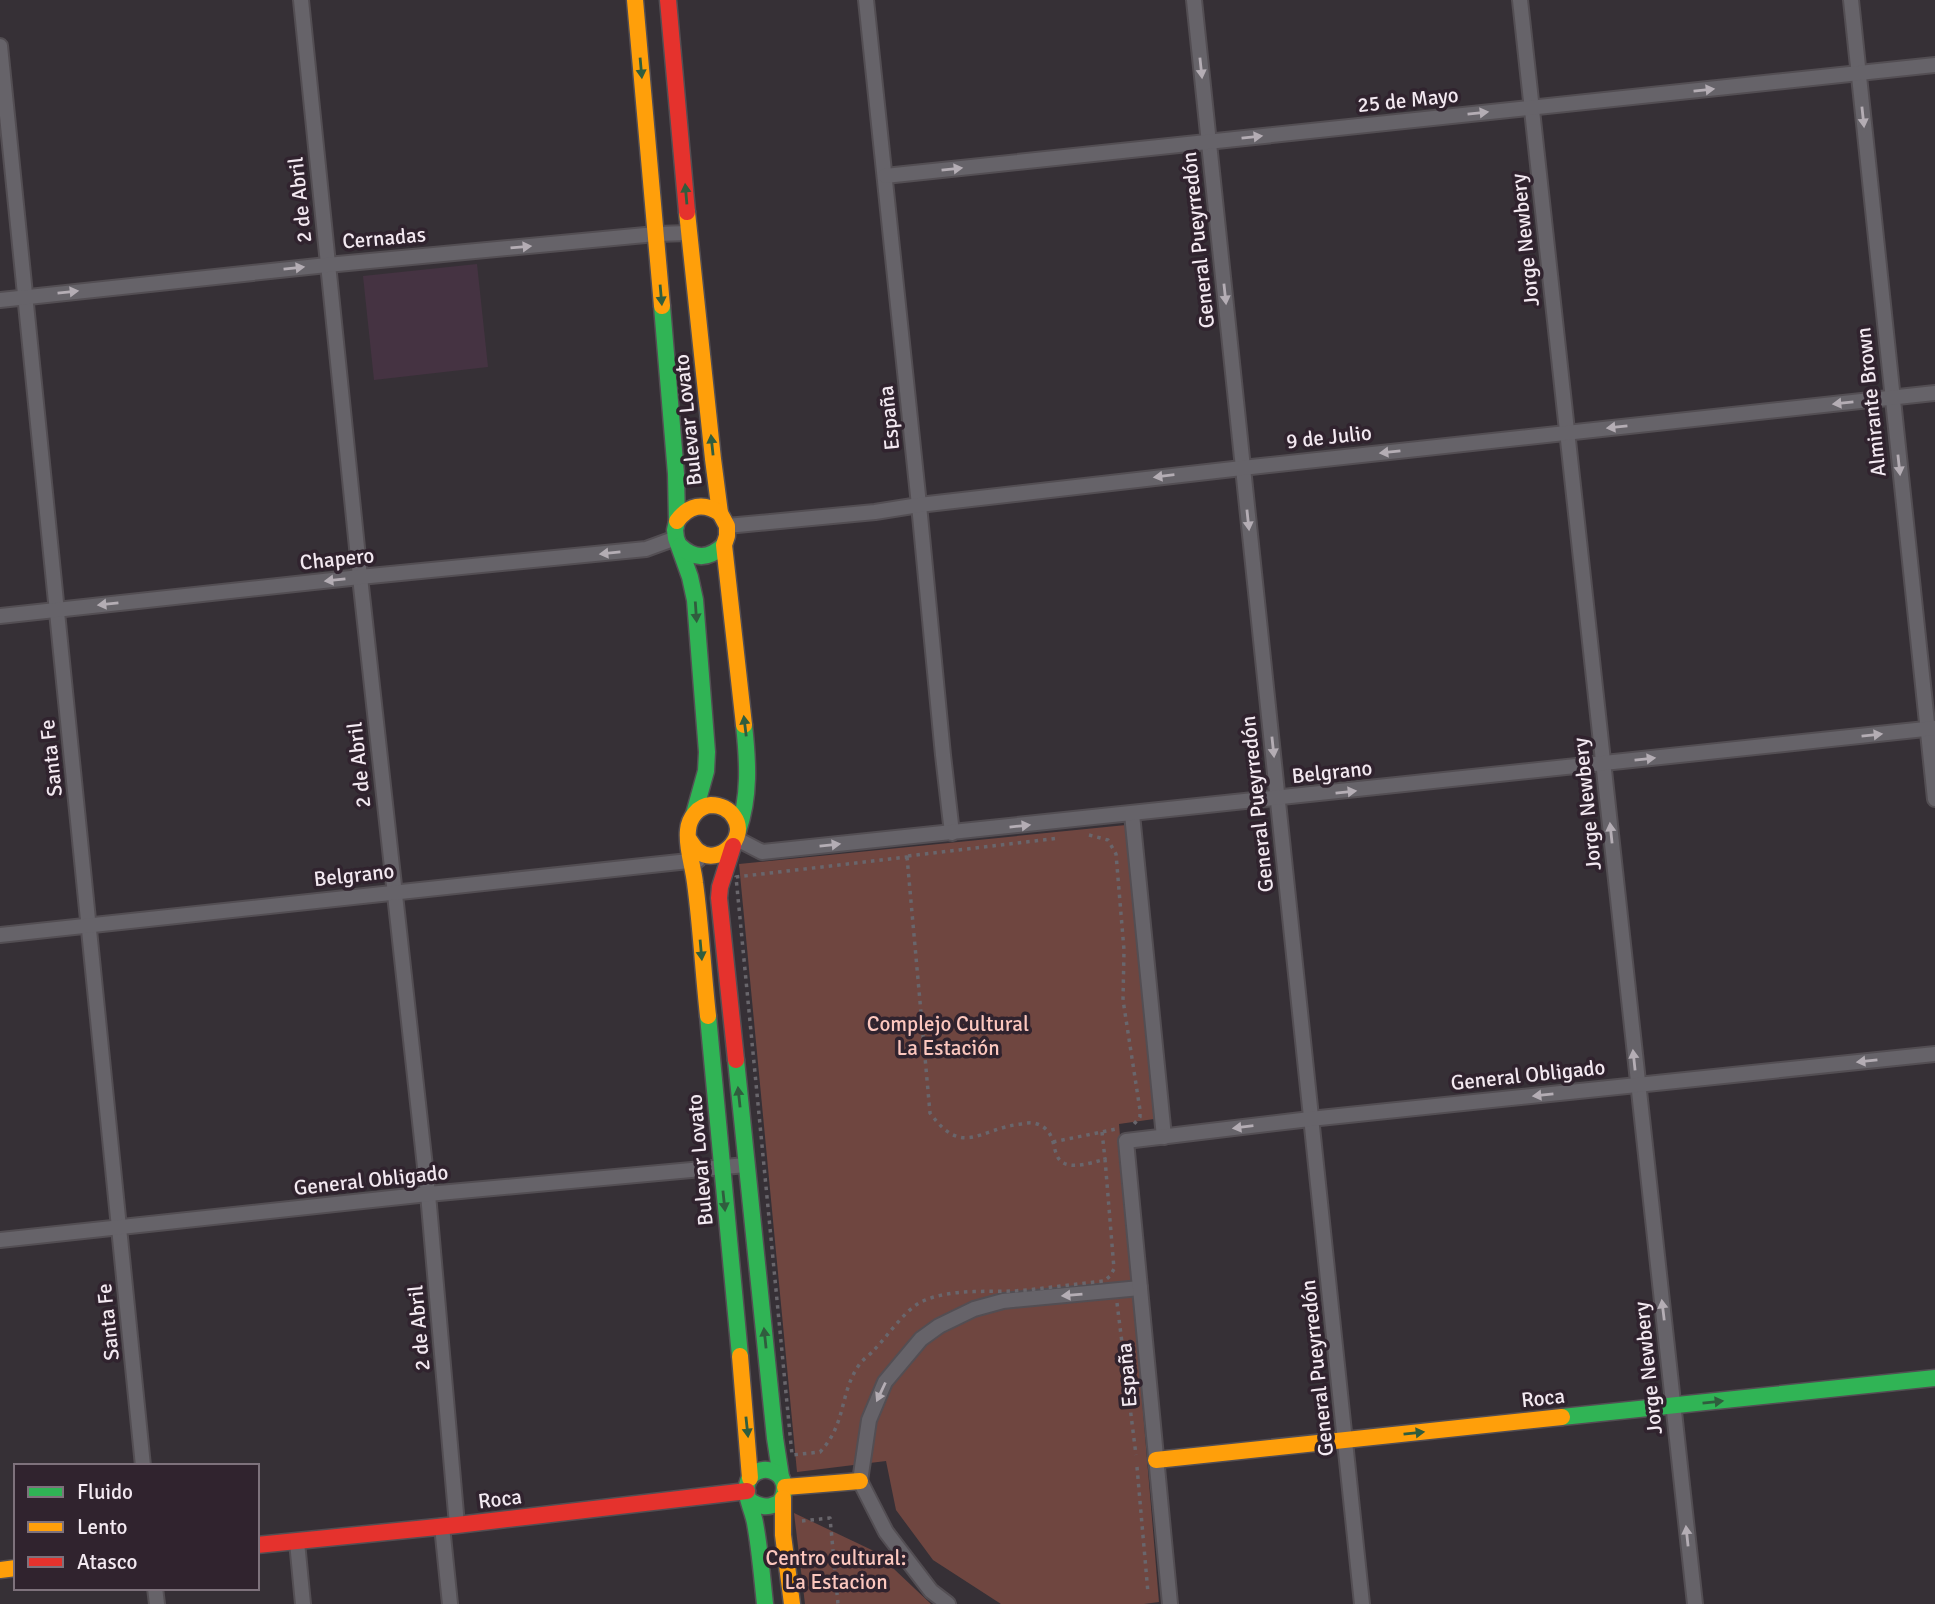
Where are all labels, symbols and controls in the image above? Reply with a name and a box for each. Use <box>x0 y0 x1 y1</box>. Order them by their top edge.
one-way arrow <box>636 57 647 79</box>
one-way arrow <box>1196 57 1207 79</box>
street label: 25 de Mayo <box>1356 82 1460 118</box>
one-way arrow <box>1693 84 1715 95</box>
one-way arrow <box>1858 106 1869 128</box>
one-way arrow <box>1467 108 1489 119</box>
one-way arrow <box>1241 132 1263 143</box>
street label: General Pueyrredón <box>1176 151 1220 329</box>
street label: 2 de Abril <box>283 156 317 244</box>
one-way arrow <box>942 164 964 175</box>
street label: Jorge Newbery <box>1505 172 1545 308</box>
one-way arrow <box>680 183 691 205</box>
street label: Cernadas <box>341 221 427 255</box>
one-way arrow <box>510 241 532 252</box>
one-way arrow <box>283 263 305 274</box>
one-way arrow <box>1219 283 1230 305</box>
one-way arrow <box>656 284 667 306</box>
one-way arrow <box>57 287 79 298</box>
street label: Almirante Brown <box>1850 326 1892 478</box>
street label: Bulevar Lovato <box>668 353 708 487</box>
street label: España <box>873 384 905 452</box>
one-way arrow <box>1832 398 1854 409</box>
street label: 9 de Julio <box>1285 420 1373 454</box>
one-way arrow <box>1605 422 1627 433</box>
one-way arrow <box>706 434 717 456</box>
one-way arrow <box>1379 446 1401 457</box>
one-way arrow <box>1894 454 1905 476</box>
one-way arrow <box>1153 471 1175 482</box>
one-way arrow <box>1242 510 1253 532</box>
street label: Chapero <box>299 542 375 576</box>
one-way arrow <box>599 548 621 559</box>
one-way arrow <box>323 574 345 585</box>
one-way arrow <box>97 598 119 609</box>
one-way arrow <box>691 601 702 623</box>
one-way arrow <box>739 715 750 737</box>
street label: General Pueyrredón <box>1235 715 1279 893</box>
street label: Santa Fe <box>34 718 68 798</box>
street label: 2 de Abril <box>342 721 376 809</box>
one-way arrow <box>1861 729 1883 740</box>
one-way arrow <box>1267 736 1278 758</box>
street label: Jorge Newbery <box>1567 736 1607 872</box>
one-way arrow <box>1635 754 1657 765</box>
street label: Belgrano <box>1290 755 1374 789</box>
one-way arrow <box>1335 786 1357 797</box>
one-way arrow <box>1009 820 1031 831</box>
one-way arrow <box>1605 822 1616 844</box>
one-way arrow <box>819 839 841 850</box>
street label: Belgrano <box>312 858 396 892</box>
one-way arrow <box>696 939 707 961</box>
park label: Complejo Cultural La Estación <box>867 1011 1029 1061</box>
one-way arrow <box>1629 1048 1640 1070</box>
street label: General Obligado <box>1449 1054 1607 1096</box>
one-way arrow <box>1856 1056 1878 1067</box>
one-way arrow <box>734 1086 745 1108</box>
one-way arrow <box>1532 1089 1554 1100</box>
street label: Bulevar Lovato <box>681 1093 719 1227</box>
one-way arrow <box>1232 1122 1254 1133</box>
street label: General Obligado <box>292 1159 450 1201</box>
one-way arrow <box>719 1190 730 1212</box>
street label: General Pueyrredón <box>1295 1279 1339 1457</box>
street label: Santa Fe <box>91 1282 125 1362</box>
street label: 2 de Abril <box>402 1284 436 1372</box>
one-way arrow <box>1061 1290 1083 1301</box>
one-way arrow <box>1657 1299 1668 1321</box>
street label: Jorge Newbery <box>1628 1300 1668 1436</box>
one-way arrow <box>759 1327 770 1349</box>
street label: España <box>1111 1342 1143 1408</box>
one-way arrow <box>875 1382 887 1402</box>
street label: Roca <box>1520 1383 1566 1413</box>
one-way arrow <box>1702 1396 1724 1407</box>
one-way arrow <box>741 1416 752 1438</box>
one-way arrow <box>1403 1427 1425 1438</box>
legend <box>14 1464 259 1590</box>
text: Fluido <box>77 1479 133 1505</box>
street label: Roca <box>477 1483 523 1515</box>
text: Lento <box>77 1514 127 1540</box>
one-way arrow <box>1682 1525 1693 1547</box>
park label: Centro cultural: La Estacion <box>766 1545 906 1595</box>
text: Atasco <box>77 1549 137 1575</box>

